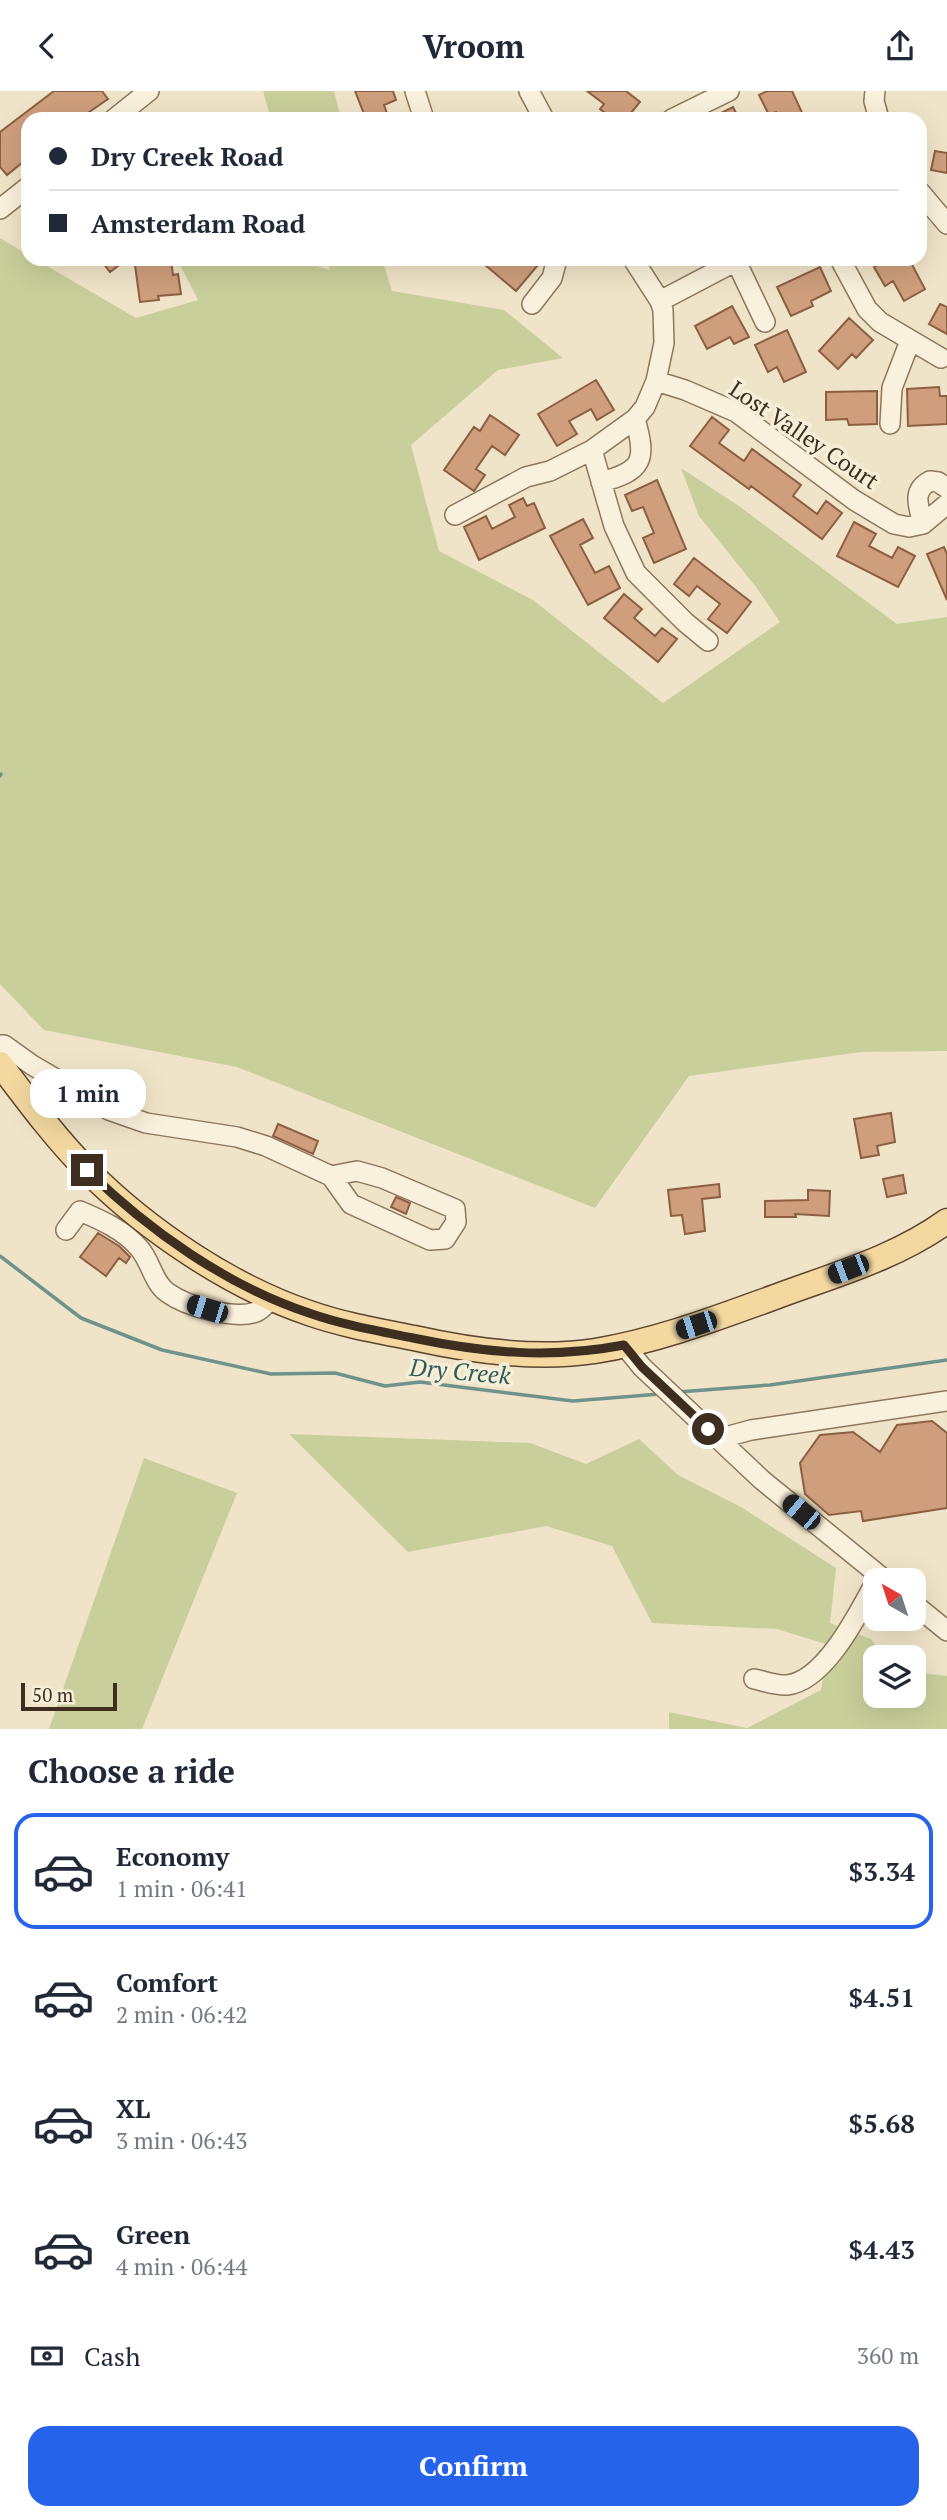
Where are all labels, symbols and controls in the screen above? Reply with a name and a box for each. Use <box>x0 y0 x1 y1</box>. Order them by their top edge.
text: Vroom <box>422 25 525 67</box>
icon: back <box>28 27 66 65</box>
icon: share <box>881 27 919 65</box>
text: Dry Creek Road <box>91 139 284 173</box>
text: Amsterdam Road <box>91 206 305 240</box>
street label: Lost Valley Court <box>723 373 885 496</box>
callout: 1 min <box>29 1069 145 1117</box>
text: 1 min <box>57 1078 119 1109</box>
route end <box>71 1154 103 1186</box>
car <box>825 1252 872 1286</box>
car <box>184 1293 231 1325</box>
car <box>673 1309 720 1341</box>
water label: Dry Creek <box>407 1351 512 1391</box>
route start <box>692 1413 724 1445</box>
car <box>779 1490 824 1534</box>
north arrow <box>863 1568 926 1631</box>
map controls <box>863 1568 926 1708</box>
button: layers <box>863 1645 926 1708</box>
scale bar <box>21 1680 117 1712</box>
text: 50 m <box>32 1682 73 1707</box>
text: Choose a ride <box>28 1750 235 1792</box>
text: Economy <box>116 1839 229 1873</box>
icon: car <box>32 1840 95 1903</box>
text: $3.34 <box>849 1854 915 1888</box>
text: 1 min · 06:41 <box>116 1873 248 1904</box>
text: Comfort <box>116 1965 218 1999</box>
icon: car <box>32 1966 95 2029</box>
text: $4.51 <box>849 1980 915 2014</box>
text: 2 min · 06:42 <box>116 1999 248 2030</box>
text: XL <box>116 2091 150 2125</box>
icon: car <box>32 2092 95 2155</box>
text: $5.68 <box>849 2106 915 2140</box>
text: 3 min · 06:43 <box>116 2125 248 2156</box>
text: Green <box>116 2217 190 2251</box>
icon: car <box>32 2218 95 2281</box>
text: $4.43 <box>849 2232 915 2266</box>
text: 4 min · 06:44 <box>116 2251 248 2282</box>
icon: cash <box>28 2337 66 2375</box>
text: Cash <box>84 2339 140 2373</box>
text: 360 m <box>857 2340 919 2371</box>
button: Confirm <box>28 2426 919 2506</box>

